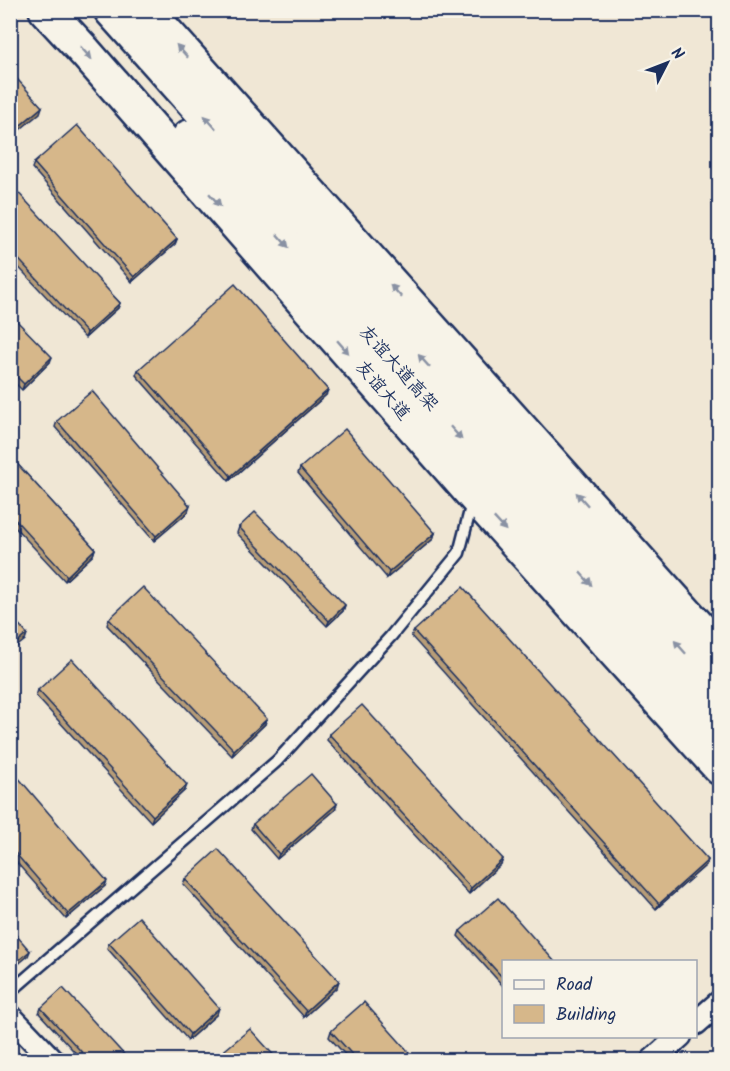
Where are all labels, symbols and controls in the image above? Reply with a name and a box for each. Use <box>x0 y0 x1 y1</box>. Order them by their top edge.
north arrow <box>637 33 697 93</box>
text: N <box>664 42 690 66</box>
one-way arrow <box>176 44 189 59</box>
one-way arrow <box>79 46 93 61</box>
one-way arrow <box>204 115 217 130</box>
one-way arrow <box>208 192 221 207</box>
one-way arrow <box>276 234 290 249</box>
one-way arrow <box>390 284 403 299</box>
street label: 友谊大道高架 <box>354 322 442 416</box>
one-way arrow <box>336 339 349 354</box>
one-way arrow <box>418 354 431 369</box>
street label: 友谊大道 <box>350 357 414 425</box>
one-way arrow <box>449 426 463 441</box>
one-way arrow <box>575 491 589 506</box>
one-way arrow <box>493 517 507 531</box>
one-way arrow <box>579 571 593 586</box>
one-way arrow <box>674 640 687 655</box>
legend <box>502 960 697 1038</box>
text: Road <box>556 971 593 1000</box>
text: Building <box>556 1001 616 1030</box>

